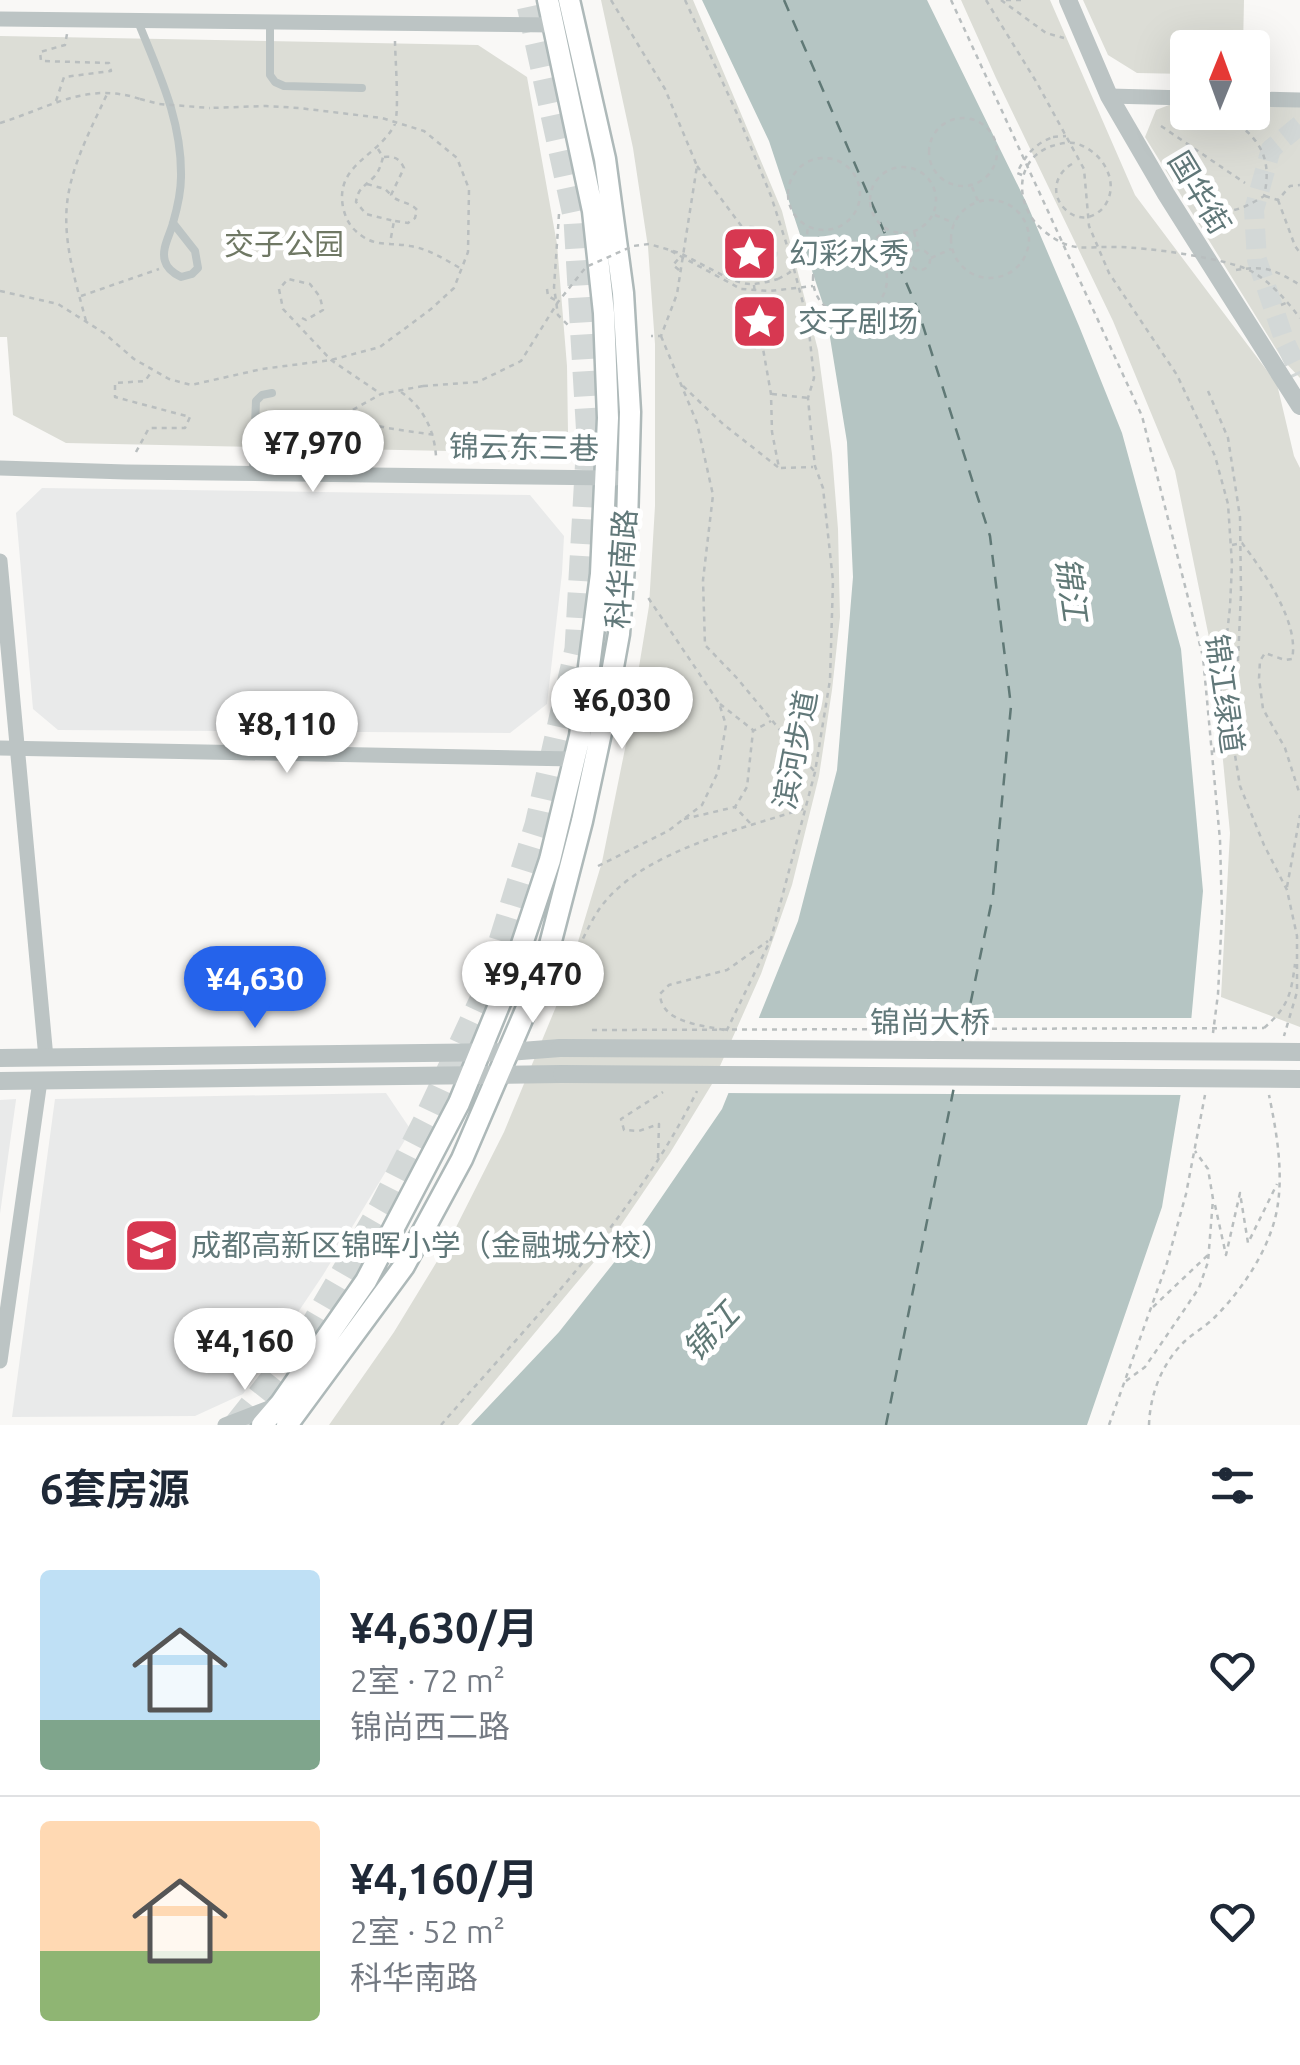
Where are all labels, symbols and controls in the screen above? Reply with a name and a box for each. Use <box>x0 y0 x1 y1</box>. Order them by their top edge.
north arrow <box>1170 30 1270 130</box>
map controls <box>1170 30 1270 130</box>
street label: 国华街 <box>1162 145 1238 240</box>
place icon: 幻彩水秀 <box>720 224 780 284</box>
park label: 交子公园 <box>224 227 344 261</box>
place label: 幻彩水秀 <box>789 236 909 270</box>
place icon: 交子剧场 <box>729 292 789 352</box>
place label: 交子剧场 <box>798 304 918 338</box>
pin: ¥7,970 <box>232 410 394 495</box>
text: ¥7,970 <box>264 424 362 460</box>
street label: 锦云东三巷 <box>449 429 599 465</box>
street label: 科华南路 <box>600 508 642 630</box>
water label: 锦江 <box>1050 555 1095 626</box>
street label: 锦江绿道 <box>1200 632 1250 756</box>
pin: ¥6,030 <box>541 667 703 752</box>
text: ¥6,030 <box>573 681 671 717</box>
street label: 滨河步道 <box>767 688 823 812</box>
pin: ¥8,110 <box>206 691 368 776</box>
text: ¥8,110 <box>238 705 336 741</box>
pin: ¥9,470 <box>452 941 614 1026</box>
pin: ¥4,630 <box>174 946 336 1031</box>
text: ¥9,470 <box>484 955 582 991</box>
text: ¥4,630 <box>206 960 304 996</box>
street label: 锦尚大桥 <box>870 1005 990 1039</box>
school or university icon: 成都高新区锦晖小学（金融城分校） <box>122 1216 182 1276</box>
place label: 成都高新区锦晖小学（金融城分校） <box>191 1228 671 1262</box>
water label: 锦江 <box>675 1293 747 1367</box>
pin: ¥4,160 <box>164 1308 326 1393</box>
text: ¥4,160 <box>196 1322 294 1358</box>
icon: filters <box>1205 1458 1260 1513</box>
text: 6套房源 <box>40 1465 190 1512</box>
text: ¥4,630/月 <box>350 1604 538 1651</box>
icon: home <box>120 1610 240 1730</box>
icon: heart <box>1205 1643 1260 1698</box>
text: 2室 · 72 m² <box>350 1662 505 1698</box>
text: 锦尚西二路 <box>350 1708 510 1744</box>
text: ¥4,160/月 <box>350 1855 538 1902</box>
icon: home <box>120 1861 240 1981</box>
icon: heart <box>1205 1894 1260 1949</box>
text: 2室 · 52 m² <box>350 1913 505 1949</box>
text: 科华南路 <box>350 1959 478 1995</box>

